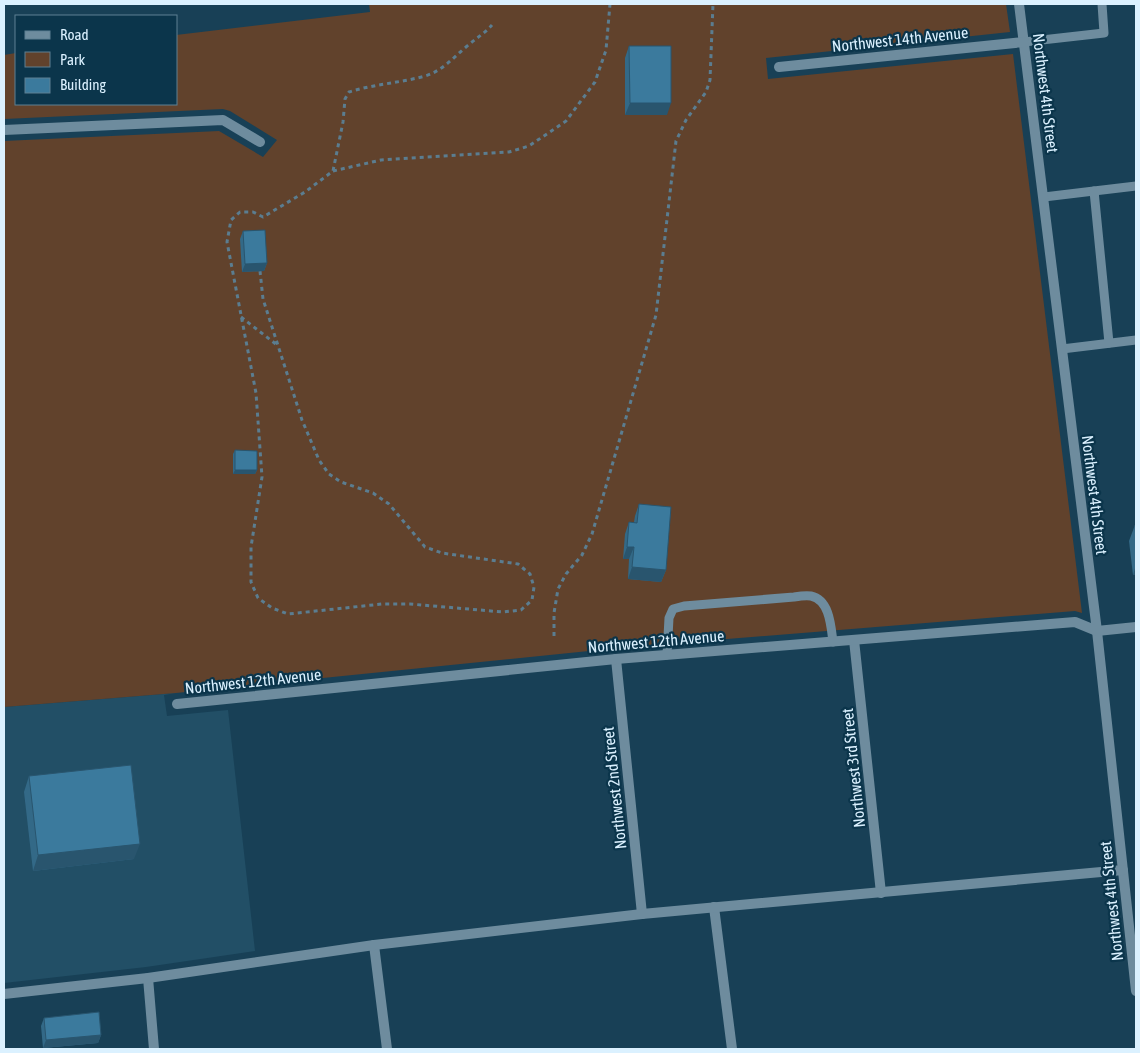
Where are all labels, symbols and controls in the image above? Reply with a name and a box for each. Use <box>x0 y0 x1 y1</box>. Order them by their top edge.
legend <box>15 15 178 105</box>
street label: Northwest 14th Avenue <box>831 23 969 55</box>
text: Road <box>60 26 89 43</box>
street label: Northwest 4th Street <box>1030 32 1062 154</box>
text: Park <box>60 51 85 68</box>
text: Building <box>60 76 106 93</box>
street label: Northwest 4th Street <box>1079 434 1111 556</box>
street label: Northwest 12th Avenue <box>587 626 725 656</box>
street label: Northwest 12th Avenue <box>184 665 322 697</box>
street label: Northwest 3rd Street <box>838 707 868 829</box>
street label: Northwest 2nd Street <box>599 725 629 850</box>
street label: Northwest 4th Street <box>1096 840 1126 962</box>

